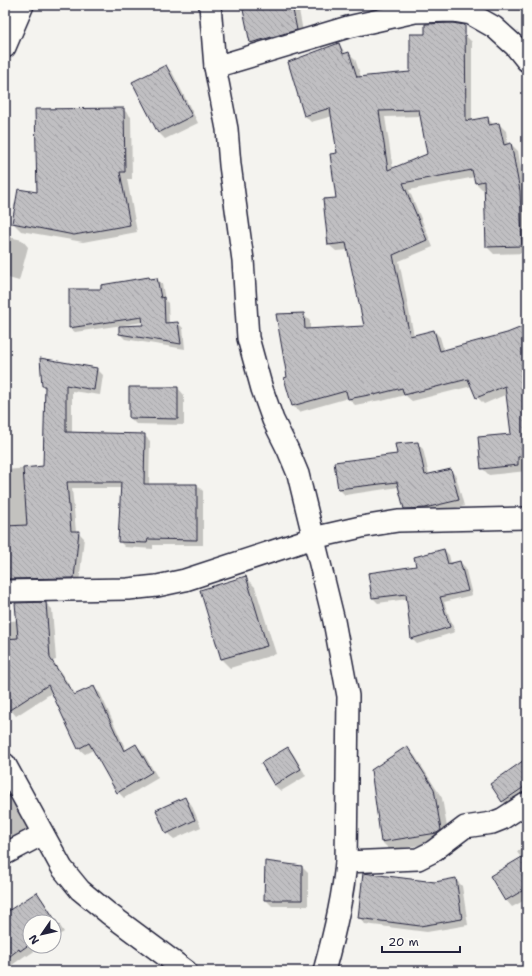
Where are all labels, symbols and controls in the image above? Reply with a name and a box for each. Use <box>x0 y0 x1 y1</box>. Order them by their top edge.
north arrow <box>22 914 62 954</box>
scale bar <box>382 928 460 954</box>
text: N <box>25 931 43 947</box>
text: 20 m <box>388 934 419 950</box>

